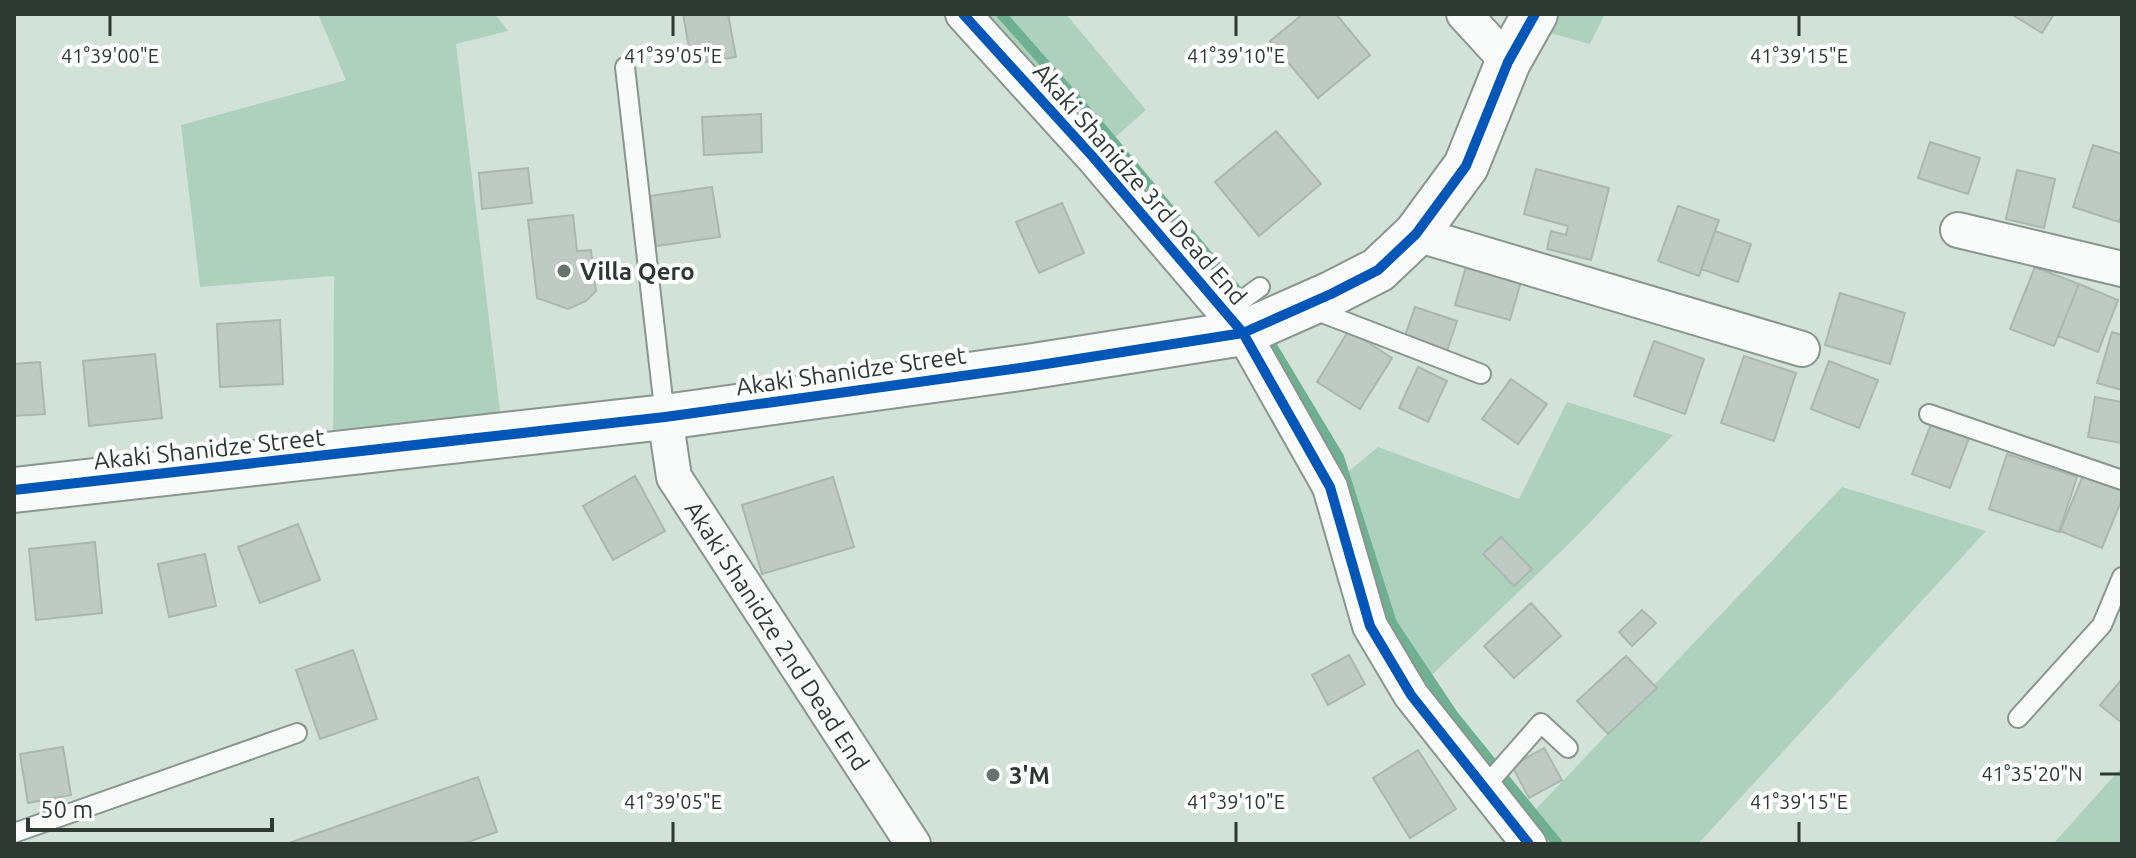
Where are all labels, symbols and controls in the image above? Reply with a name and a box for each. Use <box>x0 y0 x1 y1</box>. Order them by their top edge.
text: 41°39'00"E <box>61 44 159 67</box>
text: 41°39'05"E <box>624 44 722 67</box>
text: 41°39'10"E <box>1187 44 1285 67</box>
text: 41°39'15"E <box>1750 44 1848 67</box>
street label: Akaki Shanidze 3rd Dead End <box>1028 58 1252 310</box>
place label: Villa Qero <box>580 258 695 285</box>
marker: Villa Qero <box>555 262 573 280</box>
street label: Akaki Shanidze Street <box>734 341 968 401</box>
street label: Akaki Shanidze Street <box>92 423 326 475</box>
street label: Akaki Shanidze 2nd Dead End <box>680 496 875 775</box>
place label: 3'M <box>1009 762 1050 789</box>
text: 41°35'20"N <box>1981 762 2083 785</box>
marker: 3'M <box>984 766 1002 784</box>
scale bar <box>28 782 272 832</box>
text: 41°39'05"E <box>624 790 722 813</box>
text: 41°39'10"E <box>1187 790 1285 813</box>
text: 41°39'15"E <box>1750 790 1848 813</box>
text: 50 m <box>40 796 93 823</box>

